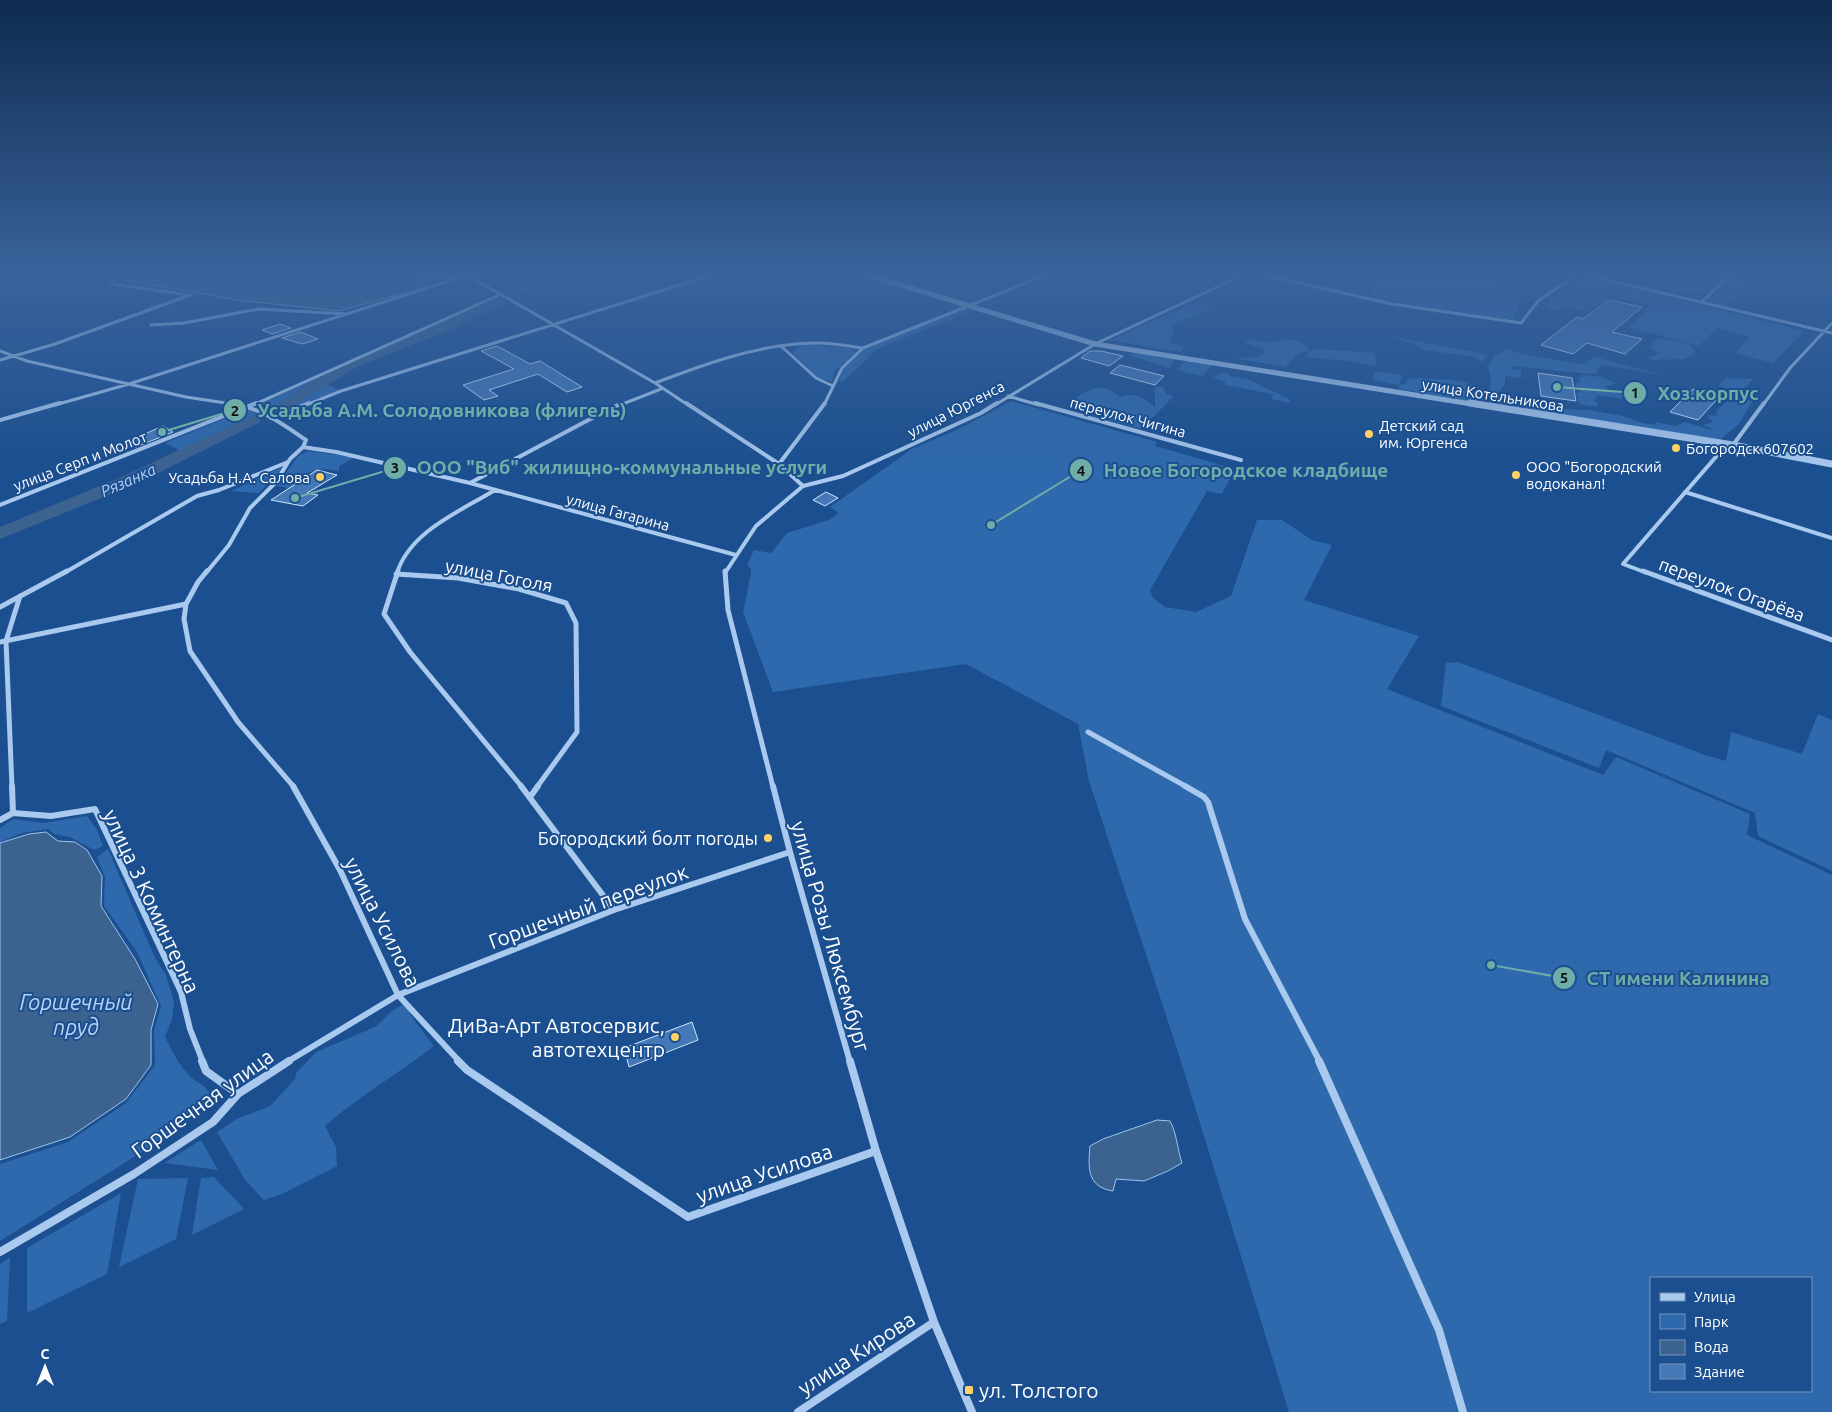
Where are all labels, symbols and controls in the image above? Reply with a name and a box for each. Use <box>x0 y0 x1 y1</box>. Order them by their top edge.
street label: улица Котельникова <box>1421 375 1565 415</box>
callout: Хоз.корпус <box>1622 376 1769 410</box>
street label: улица Юргенса <box>905 377 1007 441</box>
text: Хоз.корпус <box>1657 382 1759 404</box>
text: 1 <box>1631 384 1639 401</box>
callout: Усадьба А.М. Солодовникова (флигель) <box>223 393 636 427</box>
street label: переулок Чигина <box>1068 393 1188 441</box>
text: Усадьба А.М. Солодовникова (флигель) <box>258 399 626 421</box>
text: 2 <box>231 402 239 419</box>
place label: Детский сад им. Юргенса <box>1379 417 1468 451</box>
street label: улица Серп и Молот <box>11 428 149 494</box>
marker: Детский сад им. Юргенса <box>1363 428 1375 440</box>
place label: Богородск 607602 <box>1686 440 1814 457</box>
marker: Богородск 607602 <box>1670 442 1682 454</box>
callout: ООО "Виб" жилищно-коммунальные услуги <box>382 451 838 485</box>
callout: Новое Богородское кладбище <box>1069 453 1398 487</box>
text: ООО "Виб" жилищно-коммунальные услуги <box>417 456 827 478</box>
place label: ООО "Богородский водоканал! <box>1526 458 1662 492</box>
text: 3 <box>391 459 399 476</box>
text: Новое Богородское кладбище <box>1104 459 1388 481</box>
water label: Рязанка <box>98 460 159 500</box>
text: 4 <box>1077 462 1085 479</box>
place label: Усадьба Н.А. Салова <box>169 469 310 486</box>
marker: ООО "Богородский водоканал! <box>1510 469 1522 481</box>
marker: Усадьба Н.А. Салова <box>314 471 326 483</box>
street label: улица Гагарина <box>564 490 672 534</box>
street label: переулок Огарёва <box>1656 553 1808 625</box>
street label: улица Гоголя <box>444 555 554 595</box>
street label: улица 3 Коминтерна <box>99 805 205 997</box>
street label: улица Розы Люксембург <box>787 818 876 1055</box>
place label: Богородский болт погоды <box>538 828 758 848</box>
marker: Богородский болт погоды <box>762 832 774 844</box>
street label: улица Усилова <box>340 853 426 991</box>
street label: Горшечный переулок <box>485 859 691 953</box>
callout: СТ имени Калинина <box>1551 961 1779 995</box>
text: СТ имени Калинина <box>1586 967 1770 989</box>
text: 5 <box>1560 969 1568 986</box>
water label: Горшечный пруд <box>20 989 133 1039</box>
place label: ДиВа-Арт Автосервис, автотехцентр <box>448 1013 665 1061</box>
marker: ДиВа-Арт Автосервис, автотехцентр <box>669 1031 681 1043</box>
street label: Горшечная улица <box>127 1044 277 1162</box>
street label: улица Усилова <box>693 1138 835 1208</box>
legend <box>1650 1277 1812 1392</box>
text: Улица <box>1694 1288 1736 1305</box>
street label: улица Кирова <box>793 1306 919 1400</box>
text: Парк <box>1694 1313 1729 1330</box>
text: Вода <box>1694 1338 1729 1355</box>
north arrow <box>20 1342 70 1392</box>
text: С <box>41 1346 50 1362</box>
text: Здание <box>1694 1363 1745 1380</box>
place label: ул. Толстого <box>979 1378 1099 1402</box>
marker: ул. Толстого <box>963 1384 975 1396</box>

